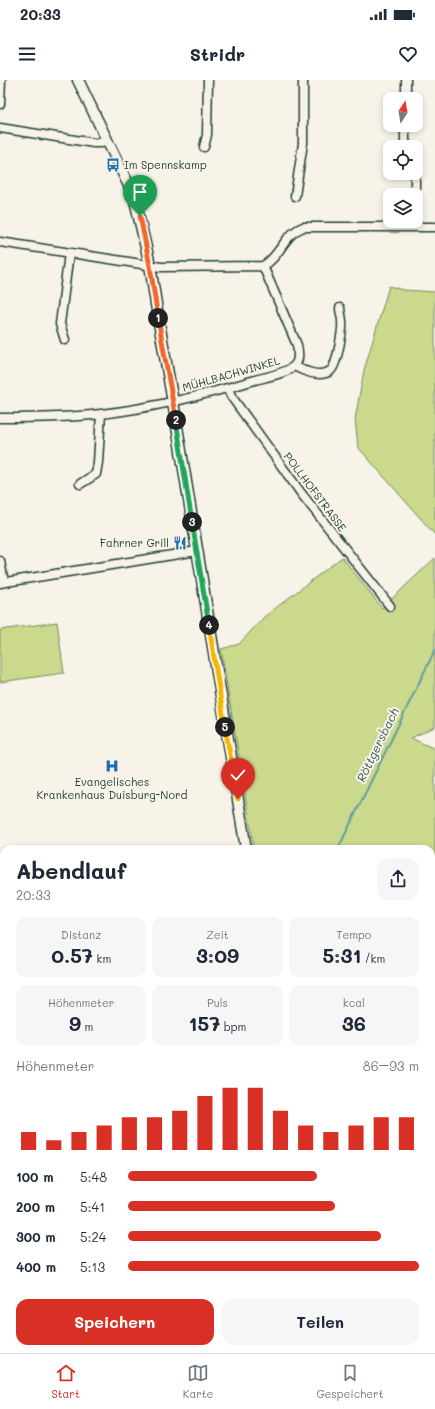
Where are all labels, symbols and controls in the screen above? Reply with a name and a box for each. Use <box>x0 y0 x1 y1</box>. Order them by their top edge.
text: 20:33 <box>20 4 61 24</box>
text: Stridr <box>190 42 245 66</box>
icon: menu <box>16 43 38 65</box>
icon: heart <box>397 43 419 65</box>
north arrow <box>383 92 423 132</box>
map controls <box>383 92 423 228</box>
button: locate <box>383 140 423 180</box>
bus stop icon: Im Spennskamp <box>105 157 121 173</box>
place label: Im Spennskamp <box>124 157 207 172</box>
pin <box>123 175 157 216</box>
icon: arrive <box>129 181 151 203</box>
button: layers <box>383 188 423 228</box>
pin: 1 <box>148 308 168 328</box>
text: 1 <box>156 310 160 325</box>
street label: MÜHLBACHWINKEL <box>180 352 281 395</box>
pin: 2 <box>166 410 186 430</box>
text: 2 <box>173 412 179 427</box>
street label: POLLHOFSTRASSE <box>281 449 350 534</box>
pin: 3 <box>182 512 202 532</box>
text: 3 <box>189 514 195 529</box>
place label: Fahrner Grill <box>100 535 169 550</box>
restaurant icon: Fahrner Grill <box>172 535 188 551</box>
pin: 4 <box>199 615 219 635</box>
text: 4 <box>206 617 212 632</box>
water label: Röttgersbach <box>352 705 402 784</box>
pin: 5 <box>215 717 235 737</box>
text: 5 <box>222 719 228 734</box>
hospital icon: Evangelisches Krankenhaus Duisburg-Nord <box>104 758 120 774</box>
pin <box>221 758 255 799</box>
icon: check <box>227 764 249 786</box>
place label: Evangelisches Krankenhaus Duisburg-Nord <box>37 774 187 802</box>
text: Abendlauf <box>16 856 126 885</box>
button: share <box>377 858 419 900</box>
text: 20:33 <box>16 886 51 903</box>
text: Distanz <box>61 927 101 942</box>
text: Zeit <box>206 927 229 942</box>
text: Tempo <box>336 927 371 942</box>
text: 0.57 <box>51 942 93 968</box>
text: 3:09 <box>196 942 239 968</box>
text: 5:31 <box>322 942 361 968</box>
text: km <box>93 951 111 966</box>
text: /km <box>361 951 385 966</box>
text: Höhenmeter <box>48 995 114 1010</box>
text: Puls <box>207 995 228 1010</box>
text: kcal <box>343 995 365 1010</box>
text: 9 <box>69 1010 81 1036</box>
text: 157 <box>189 1010 220 1036</box>
text: 36 <box>342 1010 366 1036</box>
text: m <box>81 1019 93 1034</box>
text: bpm <box>220 1019 246 1034</box>
text: Höhenmeter <box>16 1057 94 1074</box>
text: 86–93 m <box>363 1057 419 1074</box>
text: 100 m <box>16 1168 53 1185</box>
text: 5:48 <box>80 1168 107 1185</box>
text: 200 m <box>16 1198 55 1215</box>
text: 5:41 <box>80 1198 105 1215</box>
text: 300 m <box>16 1228 56 1245</box>
text: 5:24 <box>80 1228 106 1245</box>
text: 400 m <box>16 1258 56 1275</box>
text: 5:13 <box>80 1258 105 1275</box>
button: Speichern <box>16 1299 214 1345</box>
button: Teilen <box>222 1299 419 1345</box>
tab: Start <box>51 1362 80 1401</box>
tab: Karte <box>183 1362 213 1401</box>
tab: Gespeichert <box>316 1362 384 1401</box>

